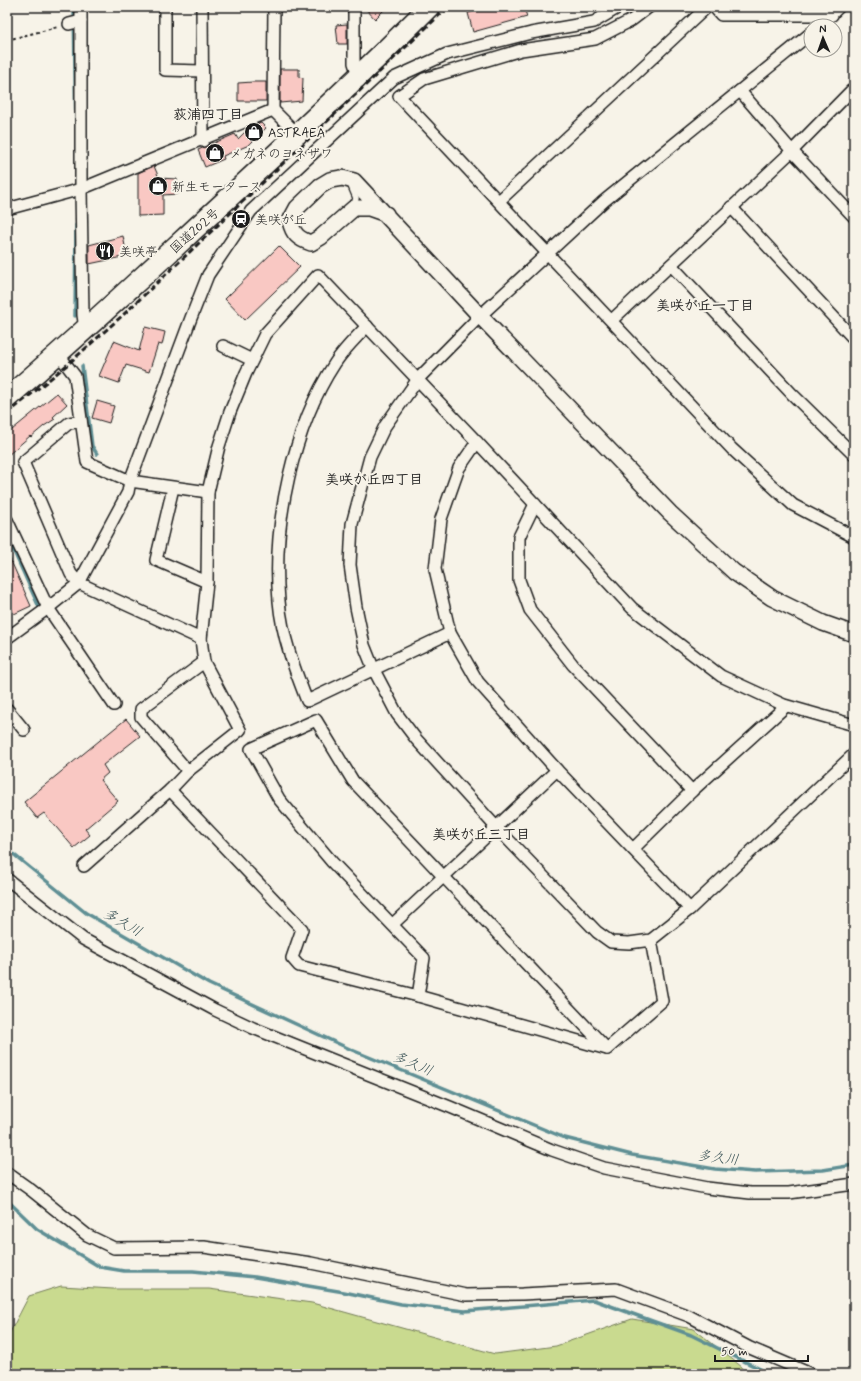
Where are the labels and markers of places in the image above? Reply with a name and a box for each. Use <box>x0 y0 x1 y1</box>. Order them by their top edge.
shop icon: ASTRAEA <box>243 121 265 143</box>
place label: ASTRAEA <box>268 125 325 142</box>
shop icon: メガネのヨネザワ <box>204 142 226 164</box>
place label: メガネのヨネザワ <box>229 146 333 163</box>
shop icon: 新生モータース <box>147 175 169 197</box>
place label: 新生モータース <box>172 179 262 196</box>
station icon: 美咲が丘 <box>230 208 252 230</box>
place label: 美咲が丘 <box>255 212 307 229</box>
restaurant icon: 美咲亭 <box>94 240 116 262</box>
place label: 美咲亭 <box>119 244 158 261</box>

